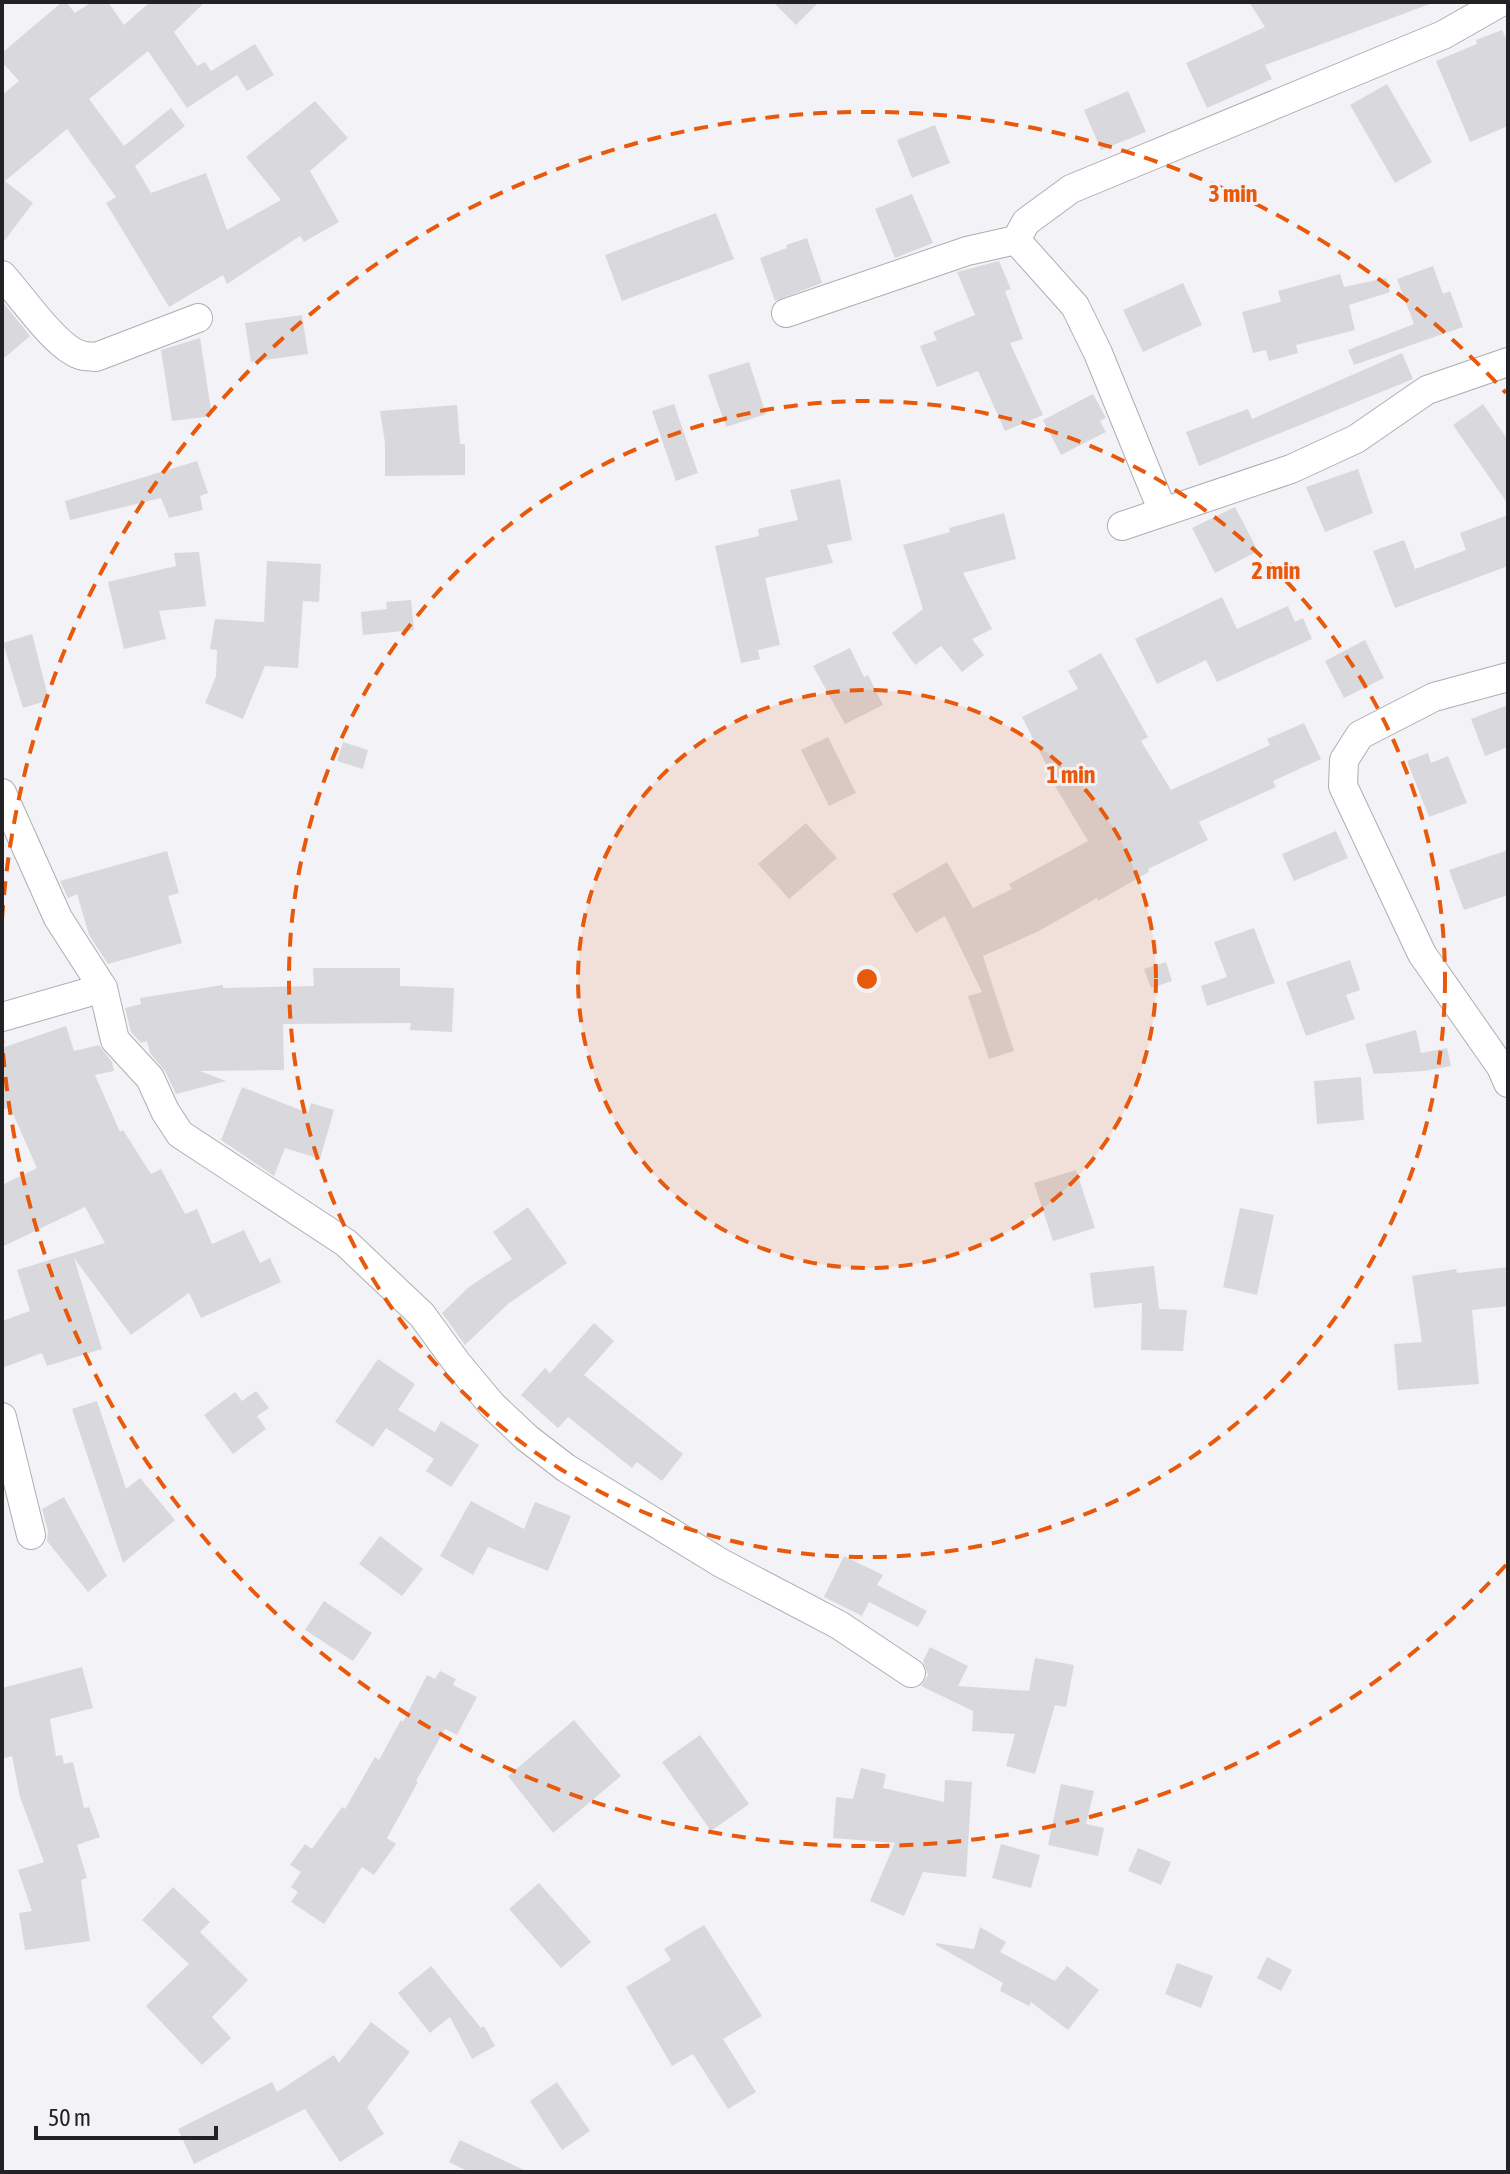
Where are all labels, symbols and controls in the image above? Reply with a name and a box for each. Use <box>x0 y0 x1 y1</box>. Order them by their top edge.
text: 3 min <box>1208 180 1258 207</box>
text: 2 min <box>1251 557 1301 584</box>
text: 1 min <box>1046 761 1096 788</box>
centre of rings <box>853 965 881 993</box>
scale bar <box>36 2090 216 2140</box>
text: 50 m <box>48 2104 91 2131</box>

